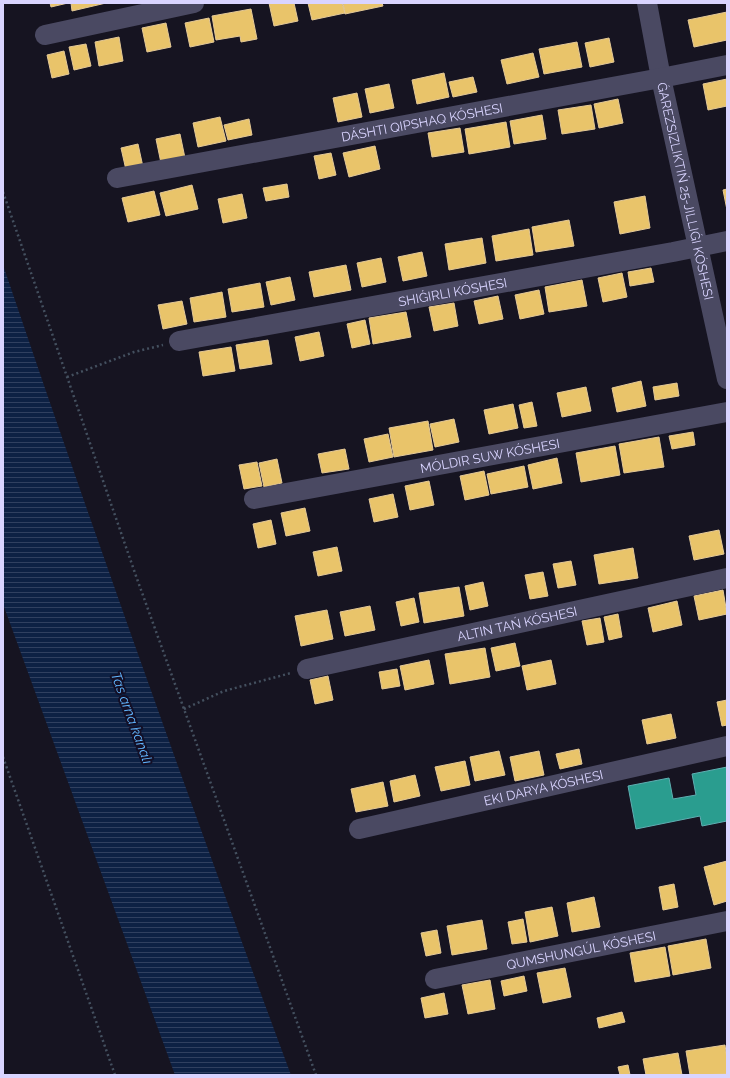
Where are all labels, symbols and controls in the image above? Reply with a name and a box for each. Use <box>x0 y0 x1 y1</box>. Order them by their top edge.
street label: ǴAREZSIZLIKTIŃ 25-JILLIǴI KÓSHESI <box>654 81 716 301</box>
street label: DÁSHTI QIPSHAQ KÓSHESI <box>340 100 504 145</box>
street label: SHIǴIRLI KÓSHESI <box>397 275 508 309</box>
street label: MÓLDIR SUW KÓSHESI <box>419 436 561 476</box>
street label: ALTIN TAŃ KÓSHESI <box>456 604 579 644</box>
water label: Tas arna kanalı <box>108 670 156 766</box>
street label: EKI DARYA KÓSHESI <box>482 767 605 809</box>
street label: QUMSHUNGÚL KÓSHESI <box>505 928 657 973</box>

